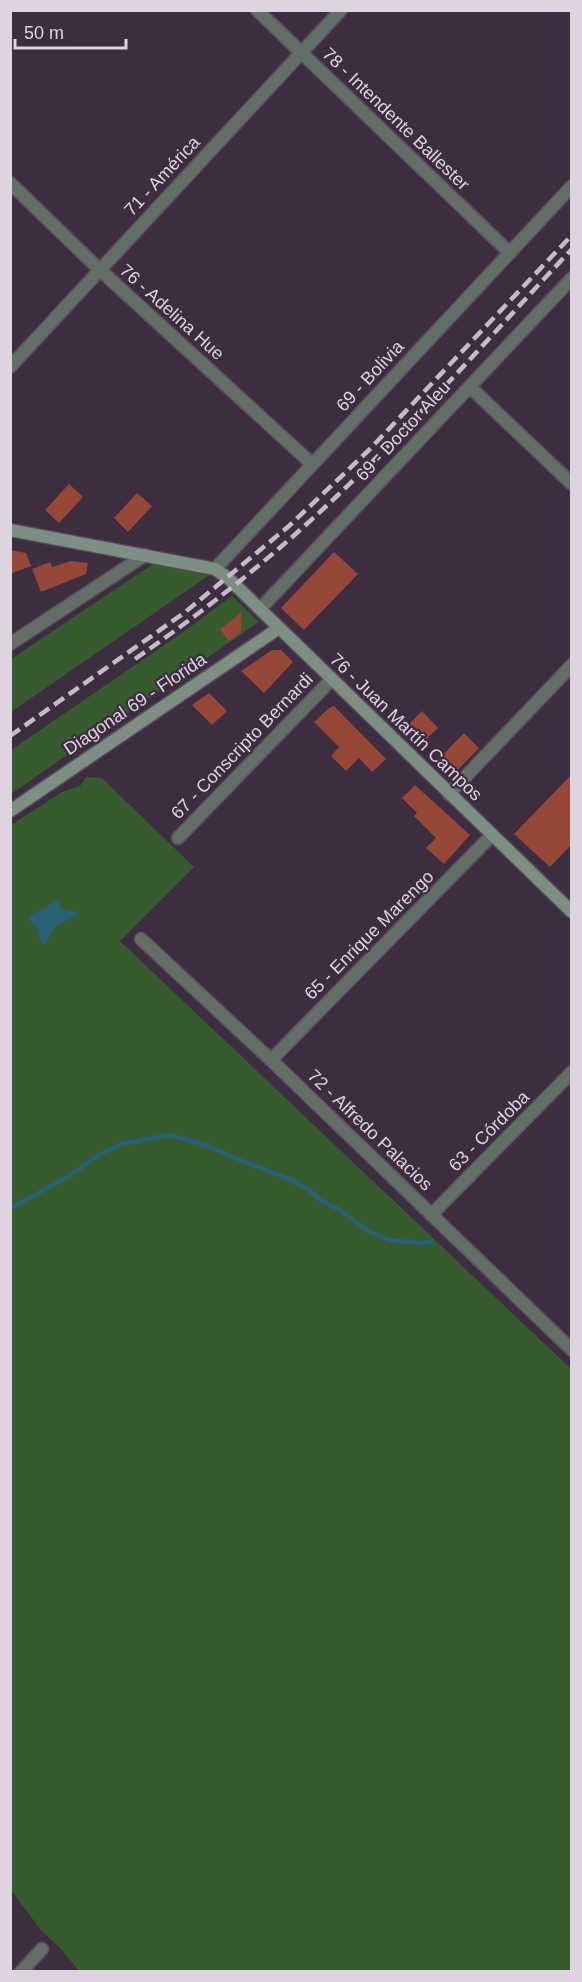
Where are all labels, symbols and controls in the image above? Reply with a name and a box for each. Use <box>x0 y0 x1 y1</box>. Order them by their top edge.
scale bar <box>15 12 126 50</box>
text: 50 m <box>24 23 64 43</box>
street label: 78 - Intendente Ballester <box>319 44 473 194</box>
street label: 71 - América <box>120 132 204 220</box>
street label: 76 - Adelina Hue <box>116 260 228 364</box>
street label: 69 - Bolivia <box>332 336 408 415</box>
street label: 69 - Doctor Aleu <box>352 377 454 485</box>
street label: Diagonal 69 - Florida <box>60 648 211 759</box>
street label: 76 - Juan Martín Campos <box>326 649 486 805</box>
street label: 67 - Conscripto Bernardi <box>167 669 317 823</box>
street label: 65 - Enrique Marengo <box>300 866 438 1004</box>
street label: 72 - Alfredo Palacios <box>304 1065 436 1195</box>
street label: 63 - Córdoba <box>445 1086 534 1175</box>

